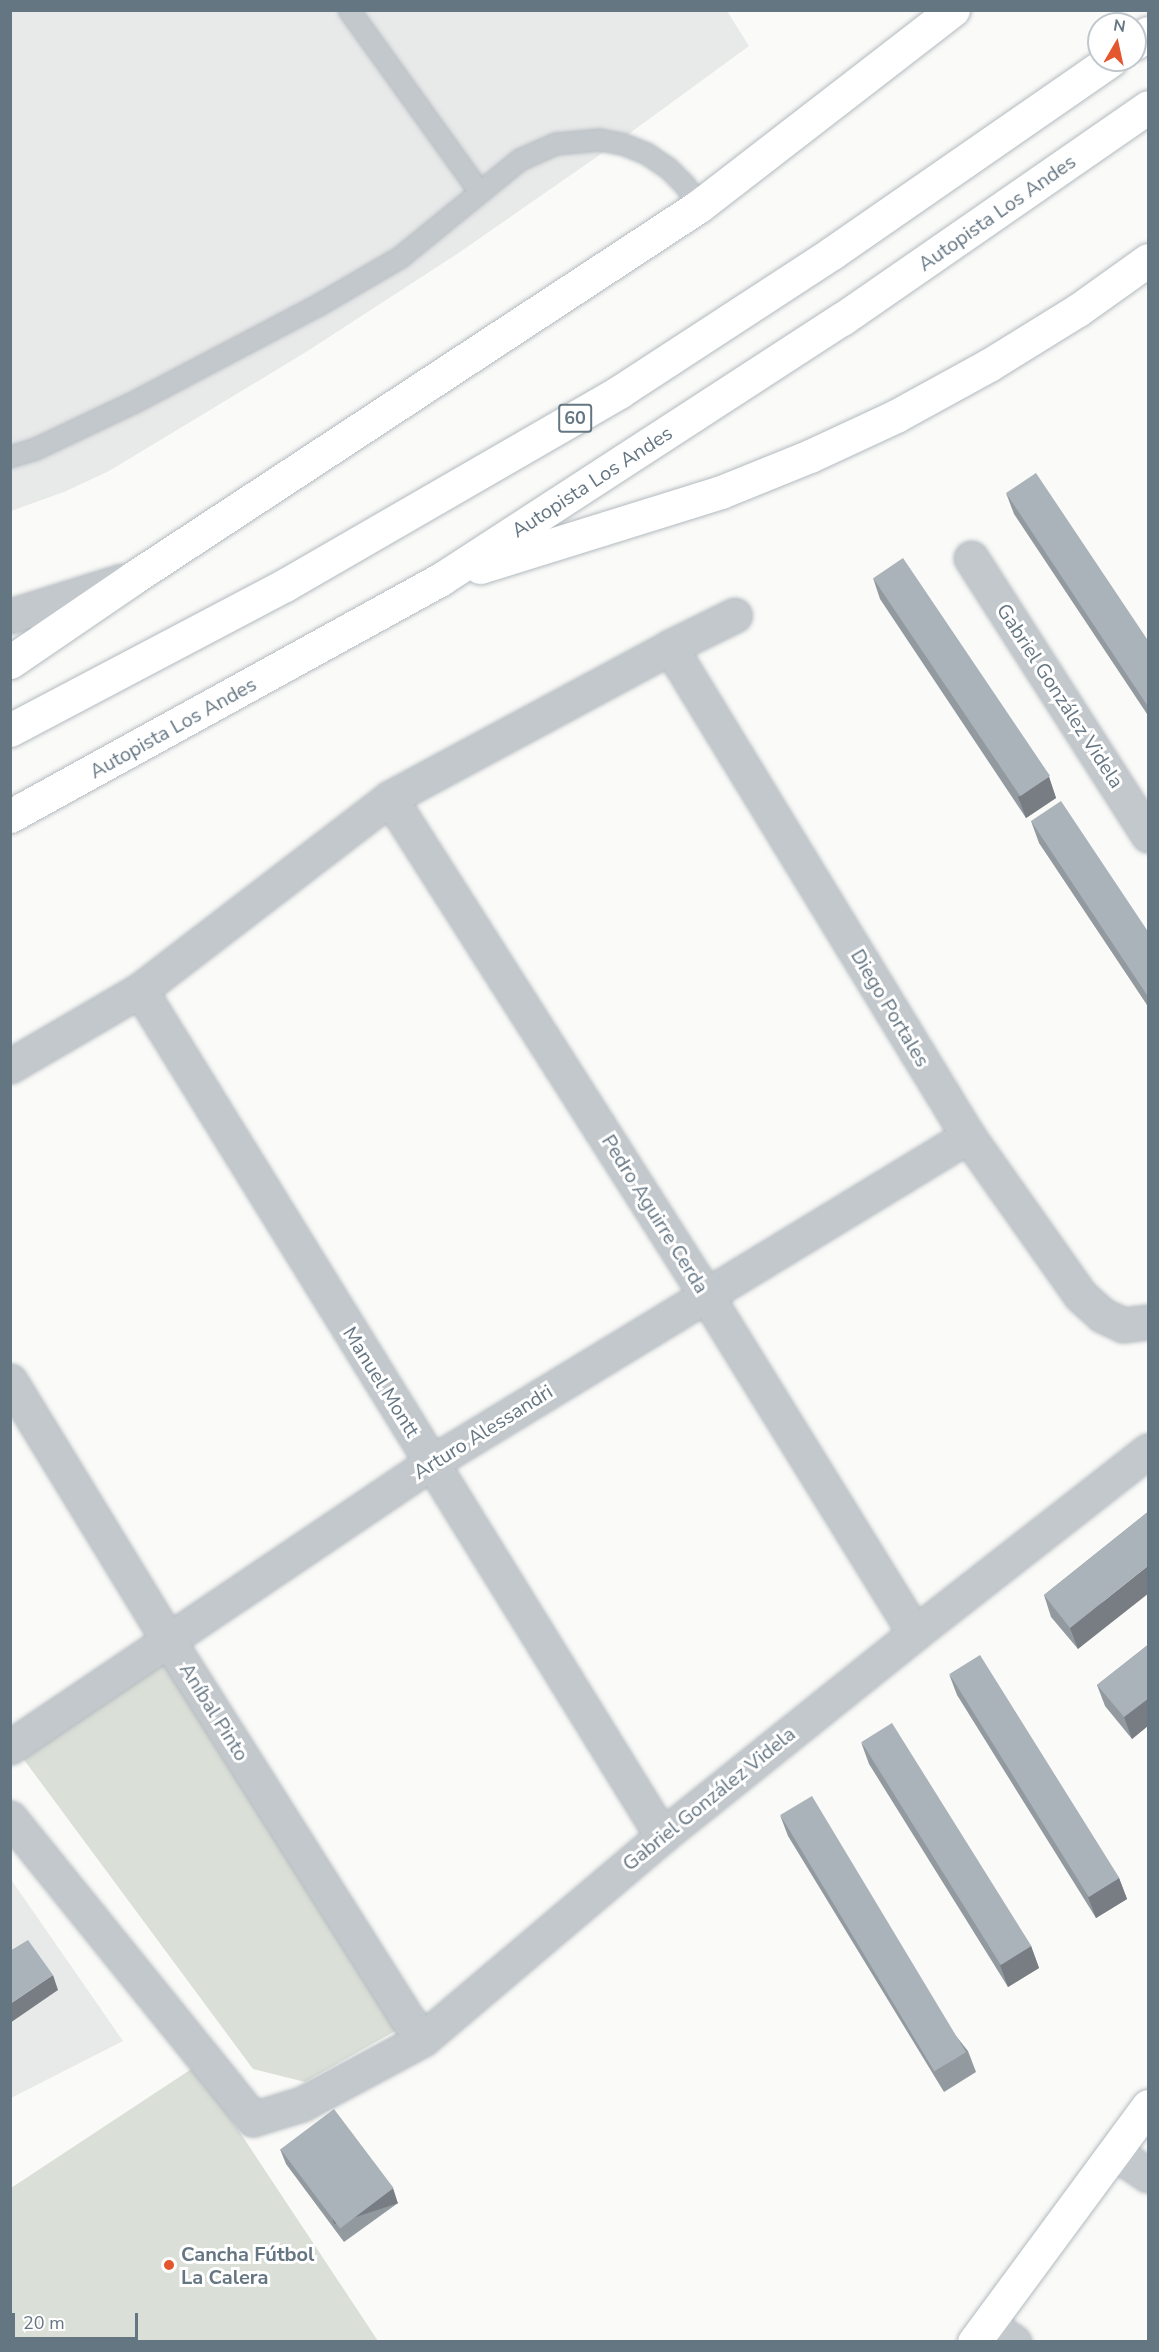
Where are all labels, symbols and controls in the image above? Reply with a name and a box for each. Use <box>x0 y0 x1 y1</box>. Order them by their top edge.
north arrow <box>1087 12 1147 72</box>
text: N <box>1112 14 1127 38</box>
street label: Autopista Los Andes <box>914 150 1080 276</box>
road number: 60 <box>557 403 593 433</box>
street label: Autopista Los Andes <box>507 421 677 543</box>
street label: Gabriel González Videla <box>991 599 1129 793</box>
street label: Autopista Los Andes <box>85 672 261 784</box>
street label: Diego Portales <box>846 945 934 1071</box>
street label: Pedro Aguirre Cerda <box>596 1130 714 1298</box>
street label: Manuel Montt <box>338 1323 424 1441</box>
street label: Arturo Alessandri <box>409 1380 557 1484</box>
street label: Aníbal Pinto <box>174 1659 254 1765</box>
street label: Gabriel González Videla <box>618 1722 800 1876</box>
place label: Cancha Fútbol La Calera <box>181 2242 314 2289</box>
marker: Cancha Fútbol La Calera <box>162 2258 176 2272</box>
scale bar <box>15 2301 141 2339</box>
text: 20 m <box>23 2311 65 2335</box>

